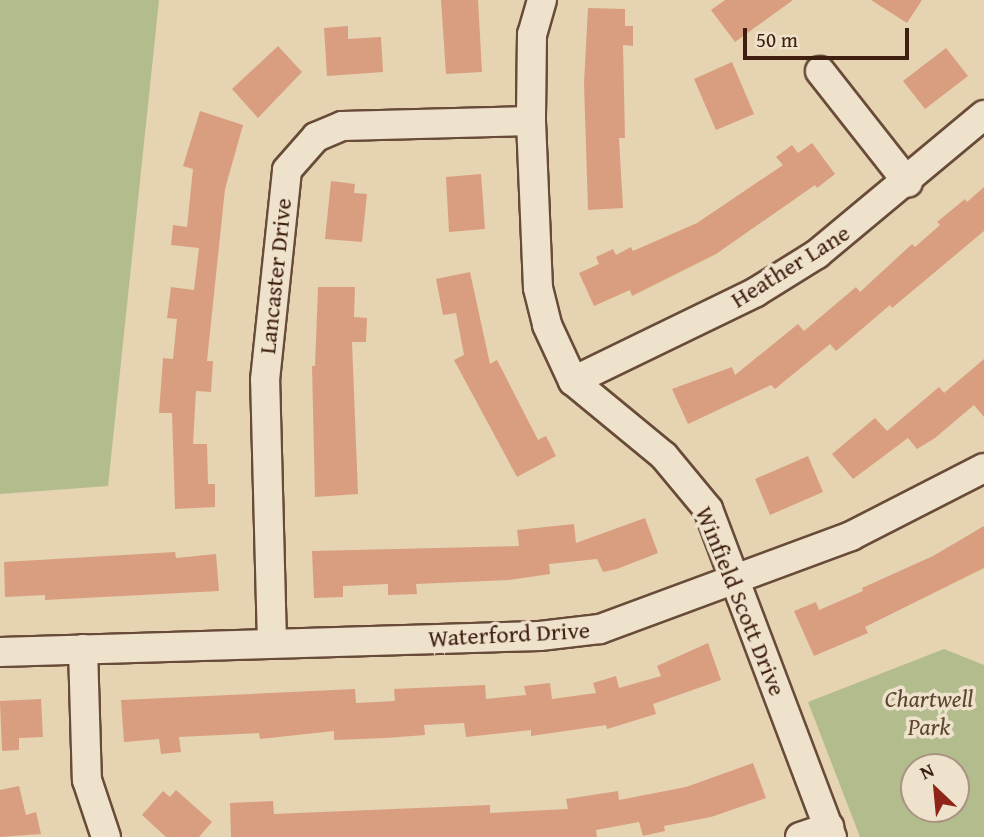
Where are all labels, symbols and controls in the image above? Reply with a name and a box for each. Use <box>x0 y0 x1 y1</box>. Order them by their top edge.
scale bar <box>746 14 912 58</box>
text: 50 m <box>756 24 798 55</box>
street label: Lancaster Drive <box>252 197 298 355</box>
street label: Heather Lane <box>725 218 855 314</box>
street label: Winfield Scott Drive <box>690 502 792 700</box>
street label: Waterford Drive <box>427 615 591 653</box>
park label: Chartwell Park <box>885 685 973 741</box>
north arrow <box>900 753 970 823</box>
text: N <box>915 756 939 786</box>

